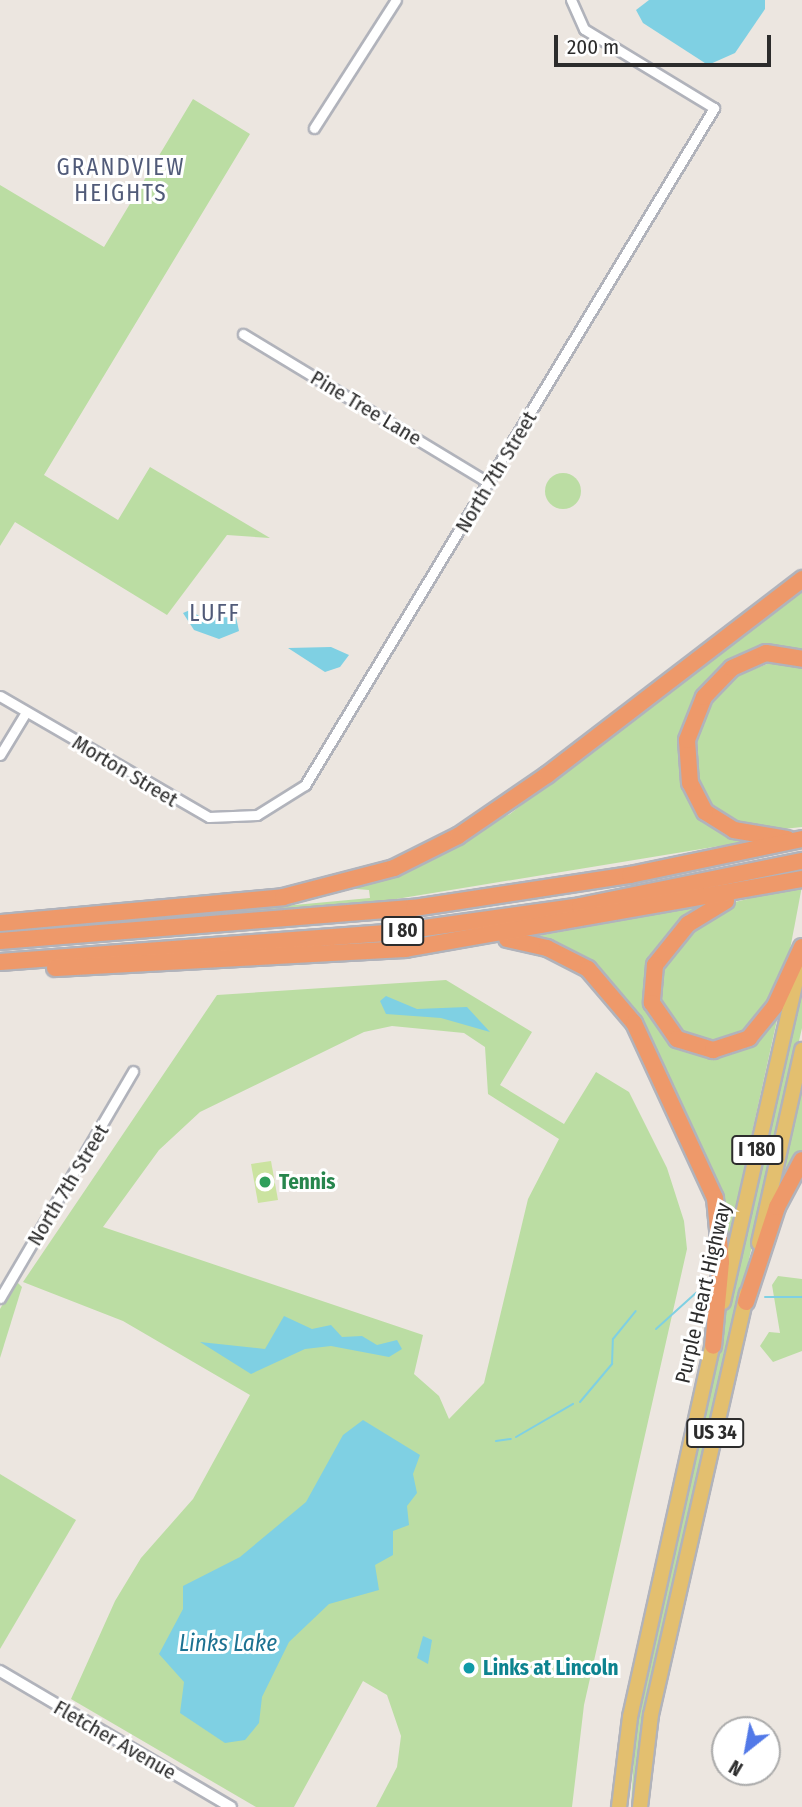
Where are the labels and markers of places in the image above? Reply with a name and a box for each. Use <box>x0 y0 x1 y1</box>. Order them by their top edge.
place label: Tennis <box>279 1169 335 1195</box>
marker: Tennis <box>257 1174 273 1190</box>
place label: Links at Lincoln <box>483 1655 618 1681</box>
marker: Links at Lincoln <box>461 1660 477 1676</box>

